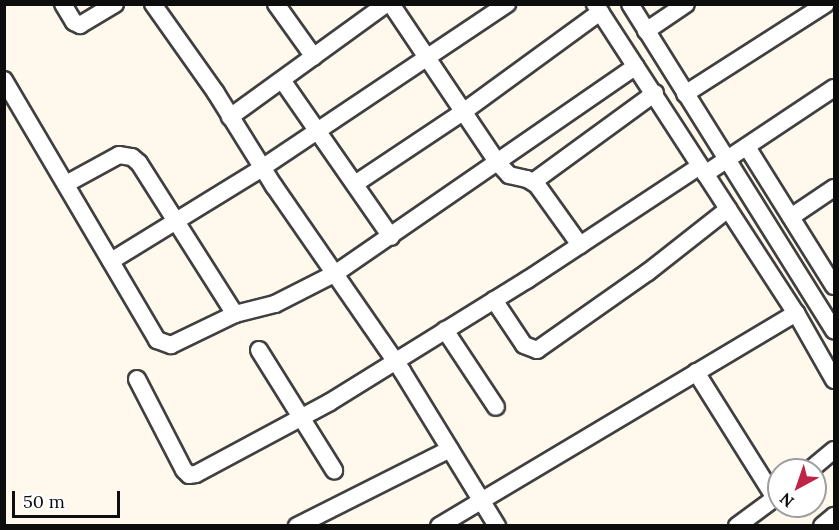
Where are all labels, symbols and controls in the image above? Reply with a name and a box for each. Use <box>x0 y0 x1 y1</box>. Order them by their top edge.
north arrow <box>767 458 827 518</box>
scale bar <box>15 479 123 517</box>
text: N <box>776 489 798 512</box>
text: 50 m <box>23 490 65 513</box>

